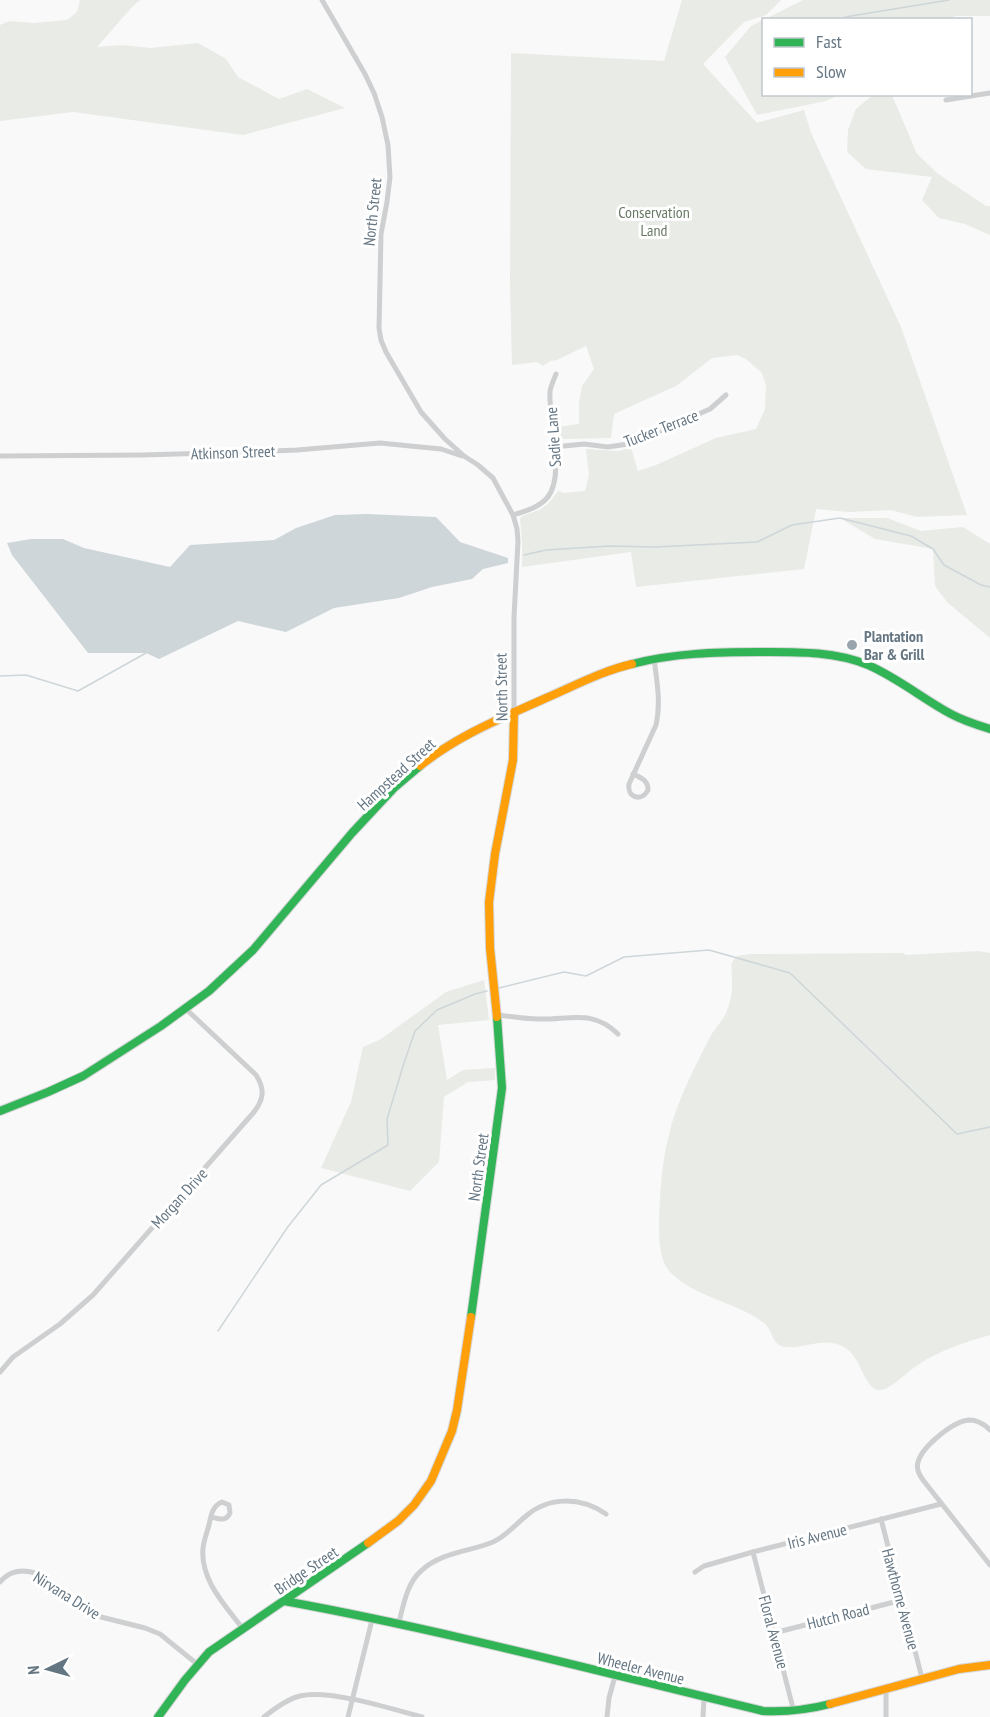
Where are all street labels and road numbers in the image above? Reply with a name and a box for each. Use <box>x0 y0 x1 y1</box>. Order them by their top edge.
street label: North Street <box>358 176 386 247</box>
street label: Tucker Terrace <box>621 405 701 451</box>
street label: Sadie Lane <box>541 406 565 468</box>
street label: Atkinson Street <box>191 441 276 463</box>
street label: North Street <box>490 652 512 721</box>
street label: Hampstead Street <box>353 733 440 814</box>
street label: North Street <box>463 1131 493 1202</box>
street label: Morgan Drive <box>147 1164 211 1232</box>
street label: Iris Avenue <box>785 1519 849 1553</box>
street label: Bridge Street <box>270 1541 342 1599</box>
street label: Hawthorne Avenue <box>878 1546 924 1652</box>
street label: Nirvana Drive <box>30 1567 104 1623</box>
street label: Floral Avenue <box>755 1593 793 1671</box>
street label: Hutch Road <box>805 1599 871 1633</box>
street label: Wheeler Avenue <box>595 1648 687 1688</box>

